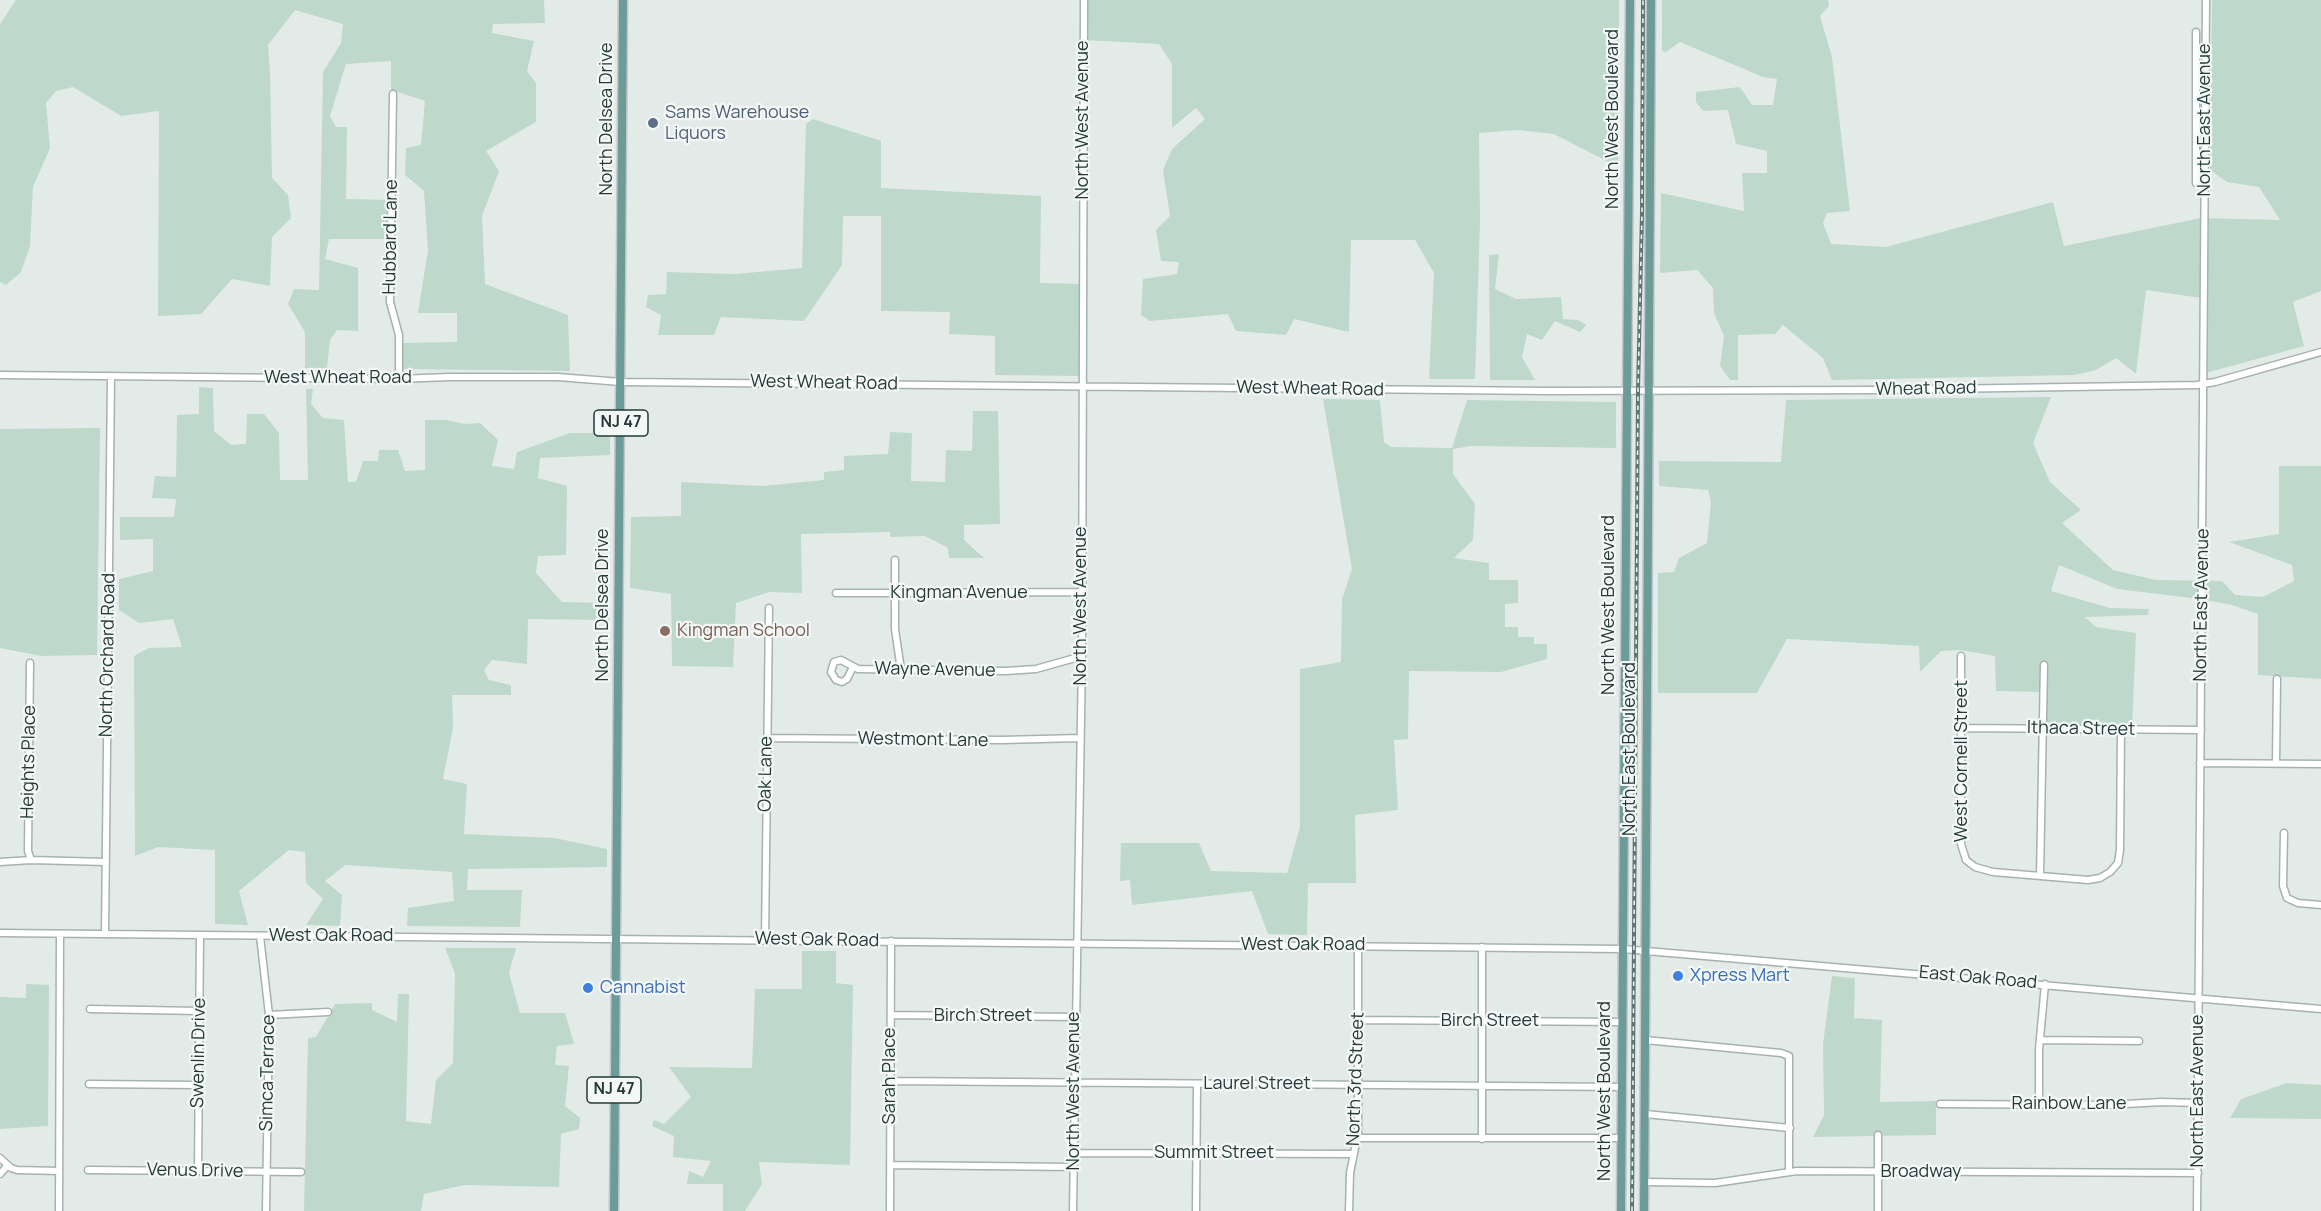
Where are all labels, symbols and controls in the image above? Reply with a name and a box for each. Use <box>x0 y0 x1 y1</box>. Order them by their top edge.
street label: North West Boulevard <box>1602 29 1624 209</box>
street label: North West Avenue <box>1072 40 1094 200</box>
street label: North Delsea Drive <box>596 42 618 196</box>
street label: North East Avenue <box>2194 43 2216 197</box>
place label: Sams Warehouse Liquors <box>665 102 809 144</box>
marker: Sams Warehouse Liquors <box>646 116 660 130</box>
street label: Hubbard Lane <box>379 179 403 295</box>
street label: West Wheat Road <box>264 367 412 389</box>
street label: West Wheat Road <box>750 371 898 395</box>
street label: West Wheat Road <box>1236 377 1384 401</box>
street label: Wheat Road <box>1875 377 1977 401</box>
road number: NJ 47 <box>594 410 648 436</box>
street label: North West Boulevard <box>1598 515 1620 695</box>
street label: North West Avenue <box>1070 526 1092 686</box>
street label: North Delsea Drive <box>592 528 614 682</box>
street label: North East Avenue <box>2190 528 2214 682</box>
street label: North Orchard Road <box>96 573 120 737</box>
street label: Kingman Avenue <box>890 582 1028 604</box>
place label: Kingman School <box>677 620 810 642</box>
marker: Kingman School <box>658 624 672 638</box>
street label: Wayne Avenue <box>874 658 996 682</box>
street label: North East Boulevard <box>1619 662 1641 836</box>
street label: West Cornell Street <box>1951 680 1973 842</box>
street label: Heights Place <box>17 705 41 819</box>
street label: Ithaca Street <box>2027 717 2135 741</box>
street label: Westmont Lane <box>858 728 988 752</box>
street label: Oak Lane <box>755 736 777 812</box>
street label: West Oak Road <box>269 925 393 947</box>
street label: West Oak Road <box>754 928 880 952</box>
street label: West Oak Road <box>1241 934 1365 956</box>
street label: East Oak Road <box>1918 962 2038 994</box>
place label: Xpress Mart <box>1690 965 1790 987</box>
marker: Xpress Mart <box>1671 969 1685 983</box>
place label: Cannabist <box>600 977 686 999</box>
marker: Cannabist <box>581 981 595 995</box>
street label: Swenlin Drive <box>187 998 211 1108</box>
street label: North West Boulevard <box>1594 1001 1616 1181</box>
street label: Birch Street <box>934 1005 1032 1027</box>
street label: Birch Street <box>1441 1010 1539 1032</box>
street label: North West Avenue <box>1063 1011 1085 1171</box>
street label: North 3rd Street <box>1343 1011 1369 1147</box>
street label: Simca Terrace <box>256 1014 280 1132</box>
street label: North East Avenue <box>2187 1014 2209 1168</box>
street label: Sarah Place <box>879 1028 901 1124</box>
street label: Laurel Street <box>1203 1073 1311 1095</box>
road number: NJ 47 <box>587 1077 641 1103</box>
street label: Rainbow Lane <box>2012 1093 2126 1115</box>
street label: Summit Street <box>1154 1142 1274 1164</box>
street label: Venus Drive <box>147 1159 243 1183</box>
street label: Broadway <box>1881 1161 1961 1183</box>

